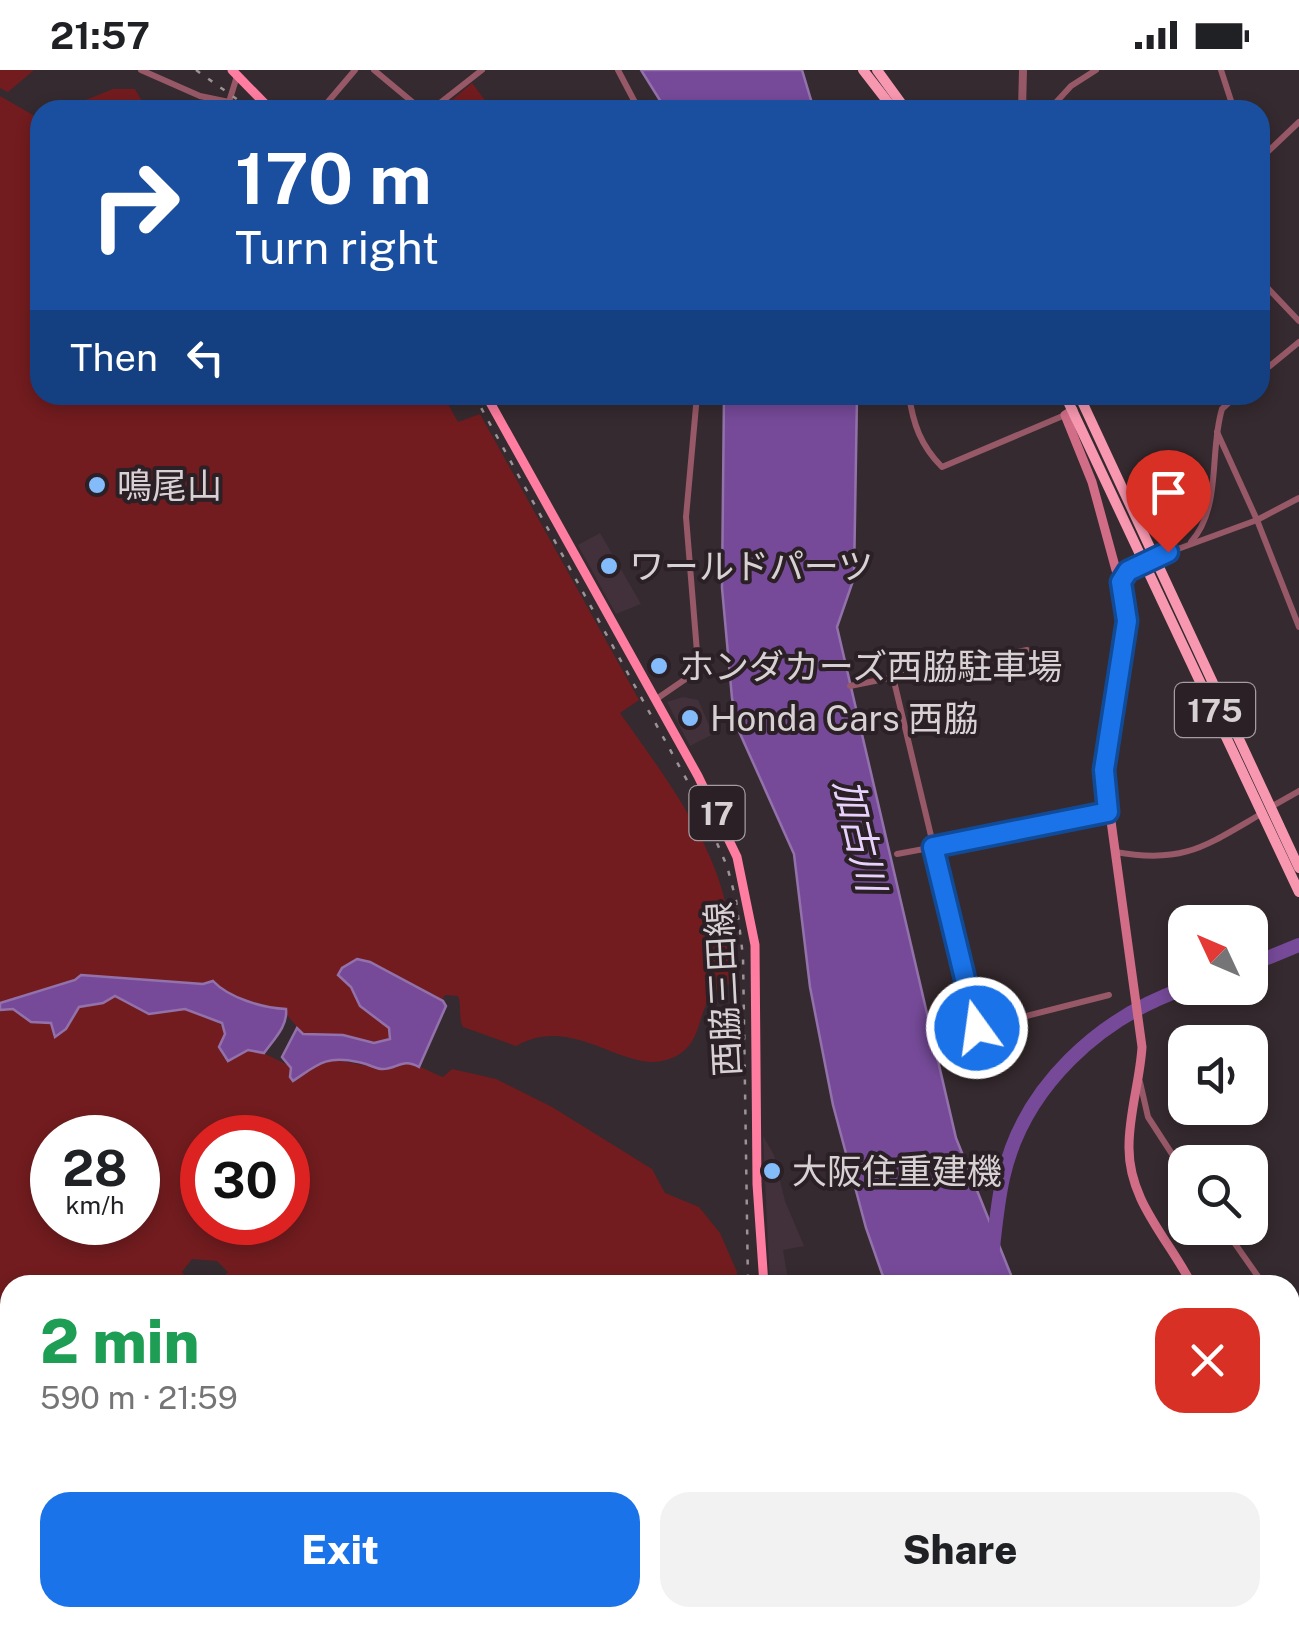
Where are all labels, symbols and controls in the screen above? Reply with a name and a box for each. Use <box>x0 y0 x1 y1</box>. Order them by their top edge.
text: 21:57 <box>50 13 150 58</box>
text: 170 m <box>235 137 432 220</box>
icon: right <box>70 140 200 270</box>
text: Turn right <box>235 221 439 274</box>
icon: left <box>178 330 233 385</box>
text: Then <box>70 335 158 380</box>
pin <box>1126 450 1211 553</box>
place label: 鳴尾山 <box>117 465 222 506</box>
icon: arrive <box>1141 465 1196 520</box>
marker: 鳴尾山 <box>86 474 108 496</box>
place label: ワールドパーツ <box>629 546 873 587</box>
marker: ワールドパーツ <box>598 555 620 577</box>
place label: ホンダカーズ西脇駐車場 <box>679 646 1062 687</box>
marker: ホンダカーズ西脇駐車場 <box>648 655 670 677</box>
road number: 175 <box>1175 683 1255 737</box>
place label: Honda Cars 西脇 <box>710 698 978 739</box>
marker: Honda Cars 西脇 <box>679 707 701 729</box>
water label: 加古川 <box>825 774 896 899</box>
road number: 17 <box>690 786 744 840</box>
street label: 西脇三田線 <box>698 901 748 1077</box>
north arrow <box>1168 905 1268 1005</box>
map controls <box>1168 905 1268 1245</box>
position arrow <box>925 976 1029 1080</box>
button: sound <box>1168 1025 1268 1125</box>
speed limit sign: 30 <box>180 1115 310 1245</box>
text: 28 <box>62 1138 128 1197</box>
button: search <box>1168 1145 1268 1245</box>
place label: 大阪住重建機 <box>792 1151 1002 1192</box>
marker: 大阪住重建機 <box>761 1160 783 1182</box>
text: km/h <box>66 1190 124 1220</box>
text: 2 min <box>40 1306 199 1377</box>
button: close <box>1155 1308 1260 1413</box>
text: 590 m · 21:59 <box>40 1379 238 1416</box>
button: Exit <box>40 1492 640 1607</box>
button: Share <box>660 1492 1260 1607</box>

